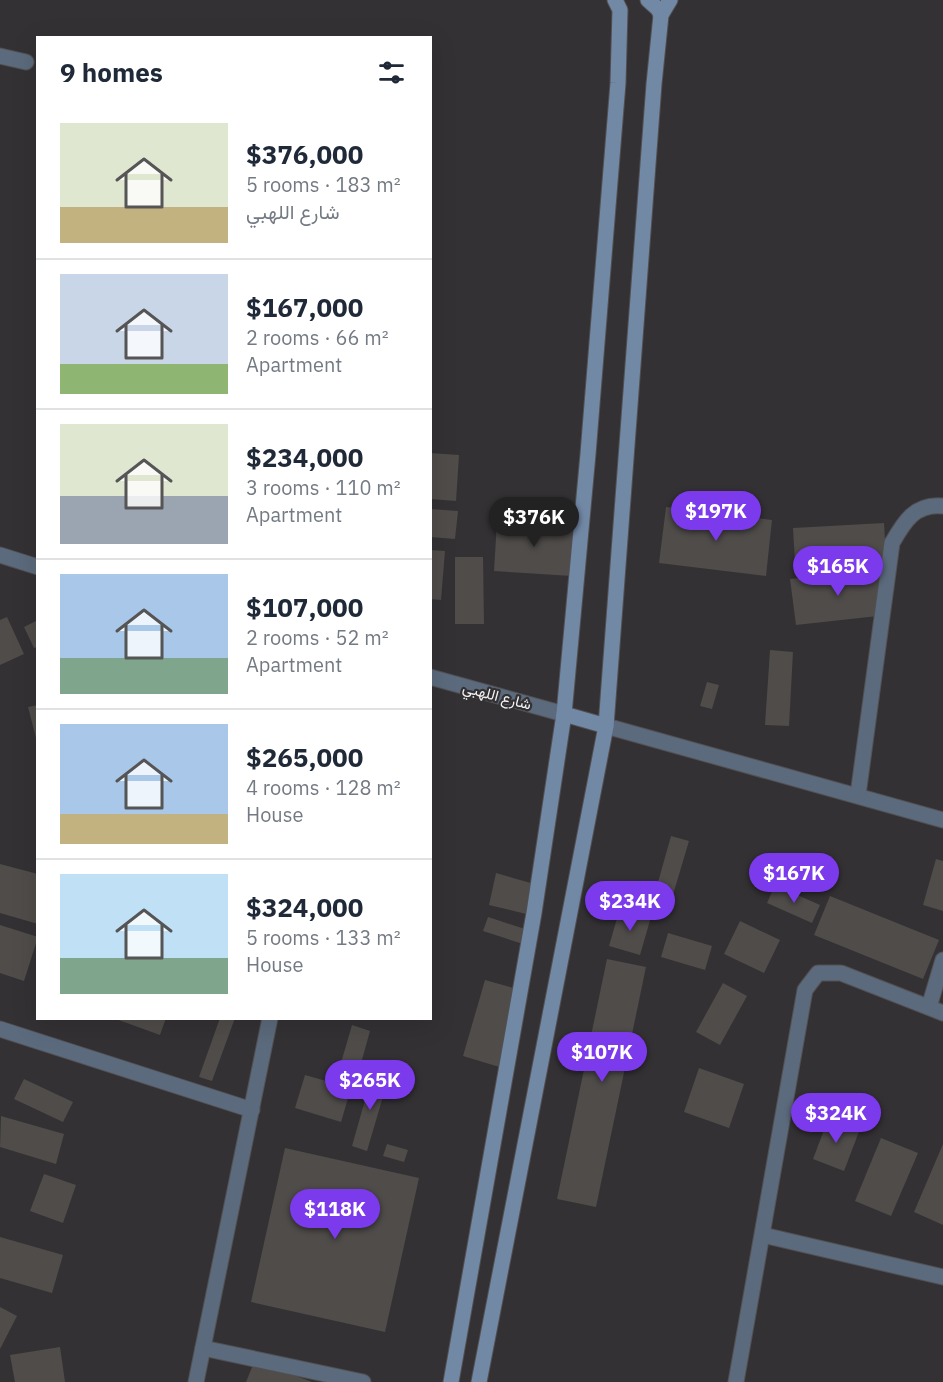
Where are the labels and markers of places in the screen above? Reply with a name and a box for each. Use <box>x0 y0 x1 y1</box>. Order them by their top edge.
pin: $197K <box>674 491 758 542</box>
pin: $376K <box>492 497 576 548</box>
pin: $165K <box>796 546 880 597</box>
pin: $167K <box>752 853 836 904</box>
pin: $234K <box>588 881 672 932</box>
pin: $107K <box>560 1032 644 1083</box>
pin: $265K <box>328 1060 412 1111</box>
pin: $324K <box>794 1093 878 1144</box>
pin: $118K <box>293 1189 377 1240</box>

